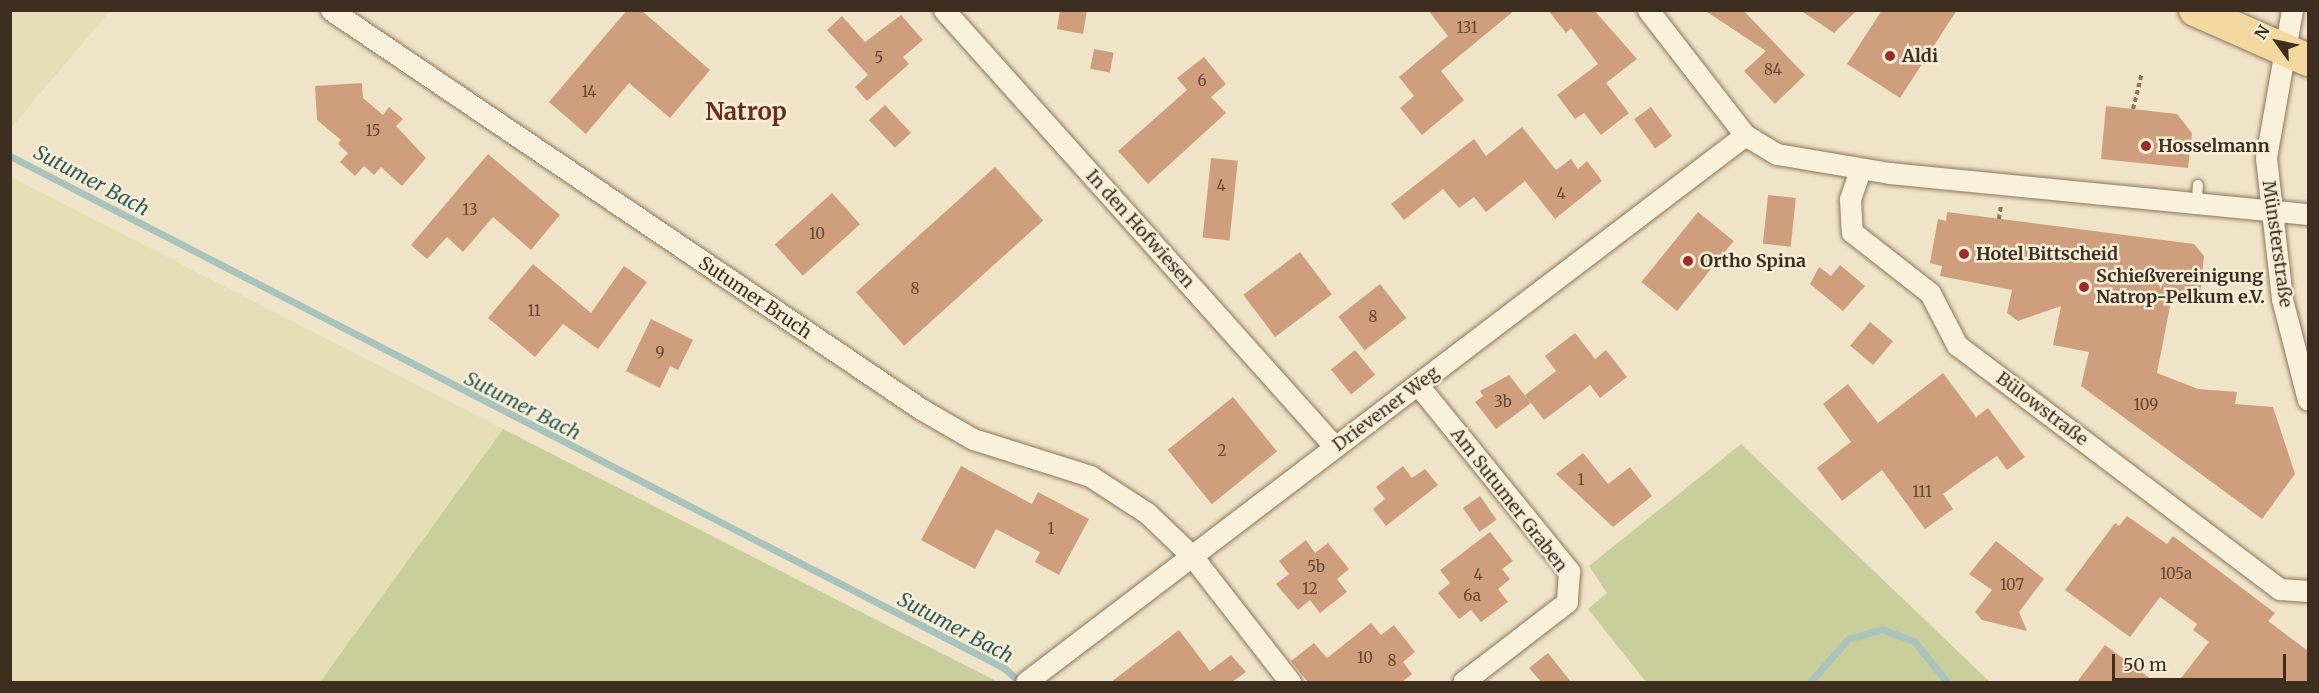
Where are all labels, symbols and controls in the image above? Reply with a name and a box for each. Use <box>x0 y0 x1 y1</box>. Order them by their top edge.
north arrow <box>2247 12 2307 72</box>
house number: 131 <box>1456 19 1478 37</box>
text: N <box>2250 21 2274 43</box>
place label: Aldi <box>1902 45 1938 67</box>
house number: 5 <box>875 49 883 67</box>
marker: Aldi <box>1883 49 1897 63</box>
house number: 84 <box>1764 61 1782 79</box>
house number: 6 <box>1197 72 1207 90</box>
house number: 14 <box>581 83 597 101</box>
district label: Natrop <box>705 98 787 126</box>
house number: 15 <box>365 122 381 140</box>
place label: Hosselmann <box>2158 135 2270 157</box>
marker: Hosselmann <box>2139 139 2153 153</box>
water label: Sutumer Bach <box>30 140 154 220</box>
street label: In den Hofwiesen <box>1081 165 1199 293</box>
house number: 4 <box>1216 177 1226 195</box>
street label: Münsterstraße <box>2257 179 2297 309</box>
house number: 4 <box>1556 185 1566 203</box>
house number: 13 <box>463 201 477 219</box>
house number: 10 <box>809 225 825 243</box>
place label: Hotel Bittscheid <box>1976 243 2118 265</box>
marker: Hotel Bittscheid <box>1957 247 1971 261</box>
place label: Ortho Spina <box>1700 250 1806 272</box>
street label: Sutumer Bruch <box>694 252 816 344</box>
marker: Ortho Spina <box>1681 254 1695 268</box>
place label: Schießvereinigung Natrop-Pelkum e.V. <box>2096 266 2265 308</box>
house number: 8 <box>911 280 919 298</box>
marker: Schießvereinigung Natrop-Pelkum e.V. <box>2077 280 2091 294</box>
house number: 11 <box>527 302 541 320</box>
house number: 8 <box>1369 308 1377 326</box>
house number: 9 <box>655 344 665 362</box>
street label: Drievener Weg <box>1329 362 1443 456</box>
water label: Sutumer Bach <box>461 365 585 445</box>
street label: Bülowstraße <box>1992 367 2092 451</box>
house number: 3b <box>1494 393 1512 411</box>
house number: 109 <box>2134 396 2158 414</box>
street label: Am Sutumer Graben <box>1446 424 1572 576</box>
house number: 2 <box>1218 442 1226 460</box>
house number: 1 <box>1578 471 1584 489</box>
house number: 111 <box>1912 483 1932 501</box>
house number: 1 <box>1048 520 1054 538</box>
house number: 5b <box>1307 558 1325 576</box>
house number: 105a <box>2160 565 2192 583</box>
house number: 4 <box>1473 566 1483 584</box>
house number: 107 <box>2000 576 2024 594</box>
house number: 12 <box>1302 580 1318 598</box>
water label: Sutumer Bach <box>894 587 1018 667</box>
house number: 6a <box>1463 587 1481 605</box>
scale bar <box>2115 642 2289 680</box>
house number: 10 <box>1357 649 1373 667</box>
house number: 8 <box>1388 652 1396 670</box>
text: 50 m <box>2123 653 2167 676</box>

